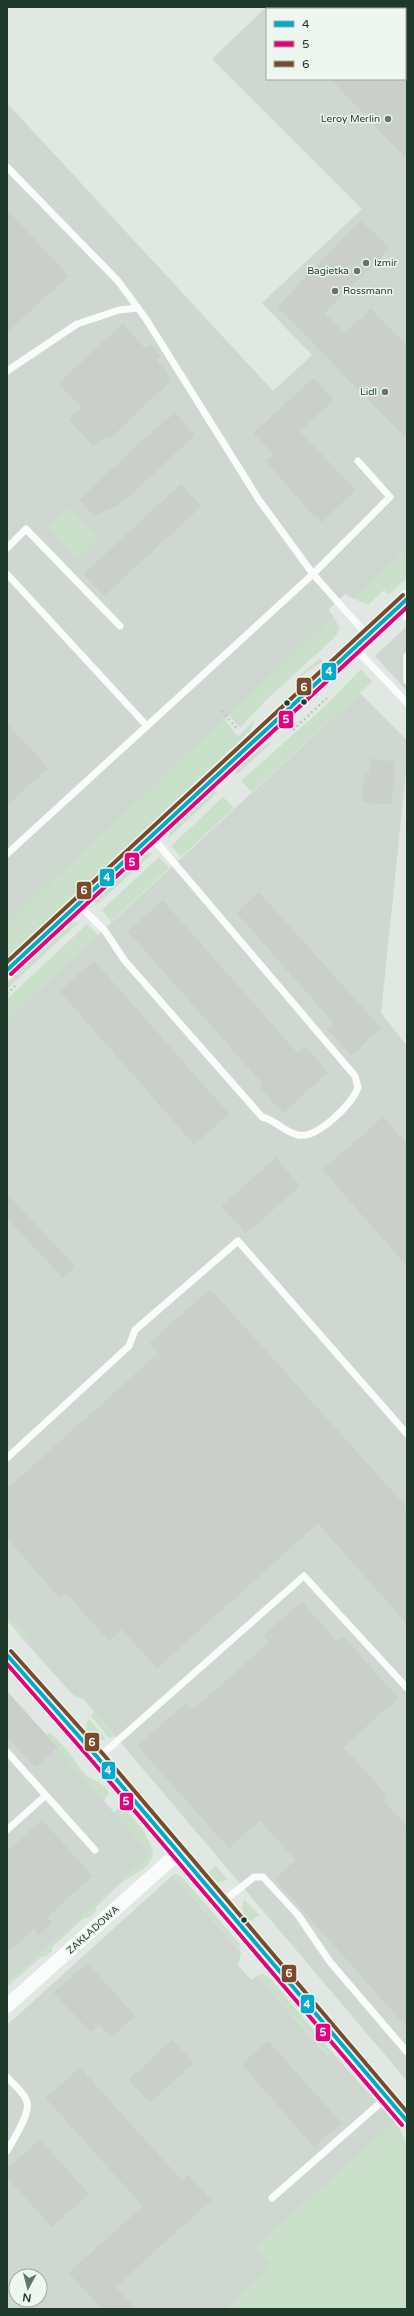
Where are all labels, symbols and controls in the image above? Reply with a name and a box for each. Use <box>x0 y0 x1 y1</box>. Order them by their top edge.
legend <box>266 8 406 80</box>
text: 4 <box>302 17 310 31</box>
text: 5 <box>302 37 310 51</box>
text: 6 <box>302 57 310 71</box>
place label: Leroy Merlin <box>321 113 380 125</box>
marker: Leroy Merlin <box>383 114 393 124</box>
place label: Izmir <box>374 257 397 269</box>
marker: Izmir <box>361 258 371 268</box>
place label: Bagietka <box>307 265 349 277</box>
marker: Bagietka <box>352 266 362 276</box>
place label: Rossmann <box>343 285 393 297</box>
marker: Rossmann <box>330 286 340 296</box>
place label: Lidl <box>360 386 377 398</box>
marker: Lidl <box>380 387 390 397</box>
line badge: 4 <box>321 662 337 681</box>
text: 4 <box>326 665 333 678</box>
line badge: 6 <box>296 677 312 696</box>
text: 6 <box>301 681 308 694</box>
unlabelled marker <box>299 697 309 707</box>
unlabelled marker <box>282 698 292 708</box>
line badge: 5 <box>278 710 294 729</box>
text: 5 <box>283 713 290 726</box>
line badge: 5 <box>124 852 140 871</box>
text: 5 <box>129 856 136 869</box>
line badge: 4 <box>99 868 115 887</box>
text: 4 <box>104 871 111 884</box>
line badge: 6 <box>76 881 92 900</box>
text: 6 <box>81 884 88 897</box>
line badge: 6 <box>84 1732 100 1752</box>
text: 6 <box>89 1736 96 1749</box>
line badge: 4 <box>101 1761 116 1780</box>
text: 4 <box>105 1764 112 1777</box>
line badge: 5 <box>119 1792 134 1811</box>
text: 5 <box>123 1795 130 1808</box>
street label: ZAKŁADOWA <box>64 1903 122 1957</box>
unlabelled marker <box>239 1915 249 1925</box>
line badge: 6 <box>281 1964 297 1983</box>
text: 6 <box>286 1967 293 1980</box>
line badge: 4 <box>300 1994 315 2014</box>
text: 4 <box>304 1998 311 2011</box>
line badge: 5 <box>315 2023 331 2042</box>
text: 5 <box>320 2026 327 2039</box>
north arrow <box>8 2268 48 2308</box>
text: N <box>22 2290 32 2304</box>

